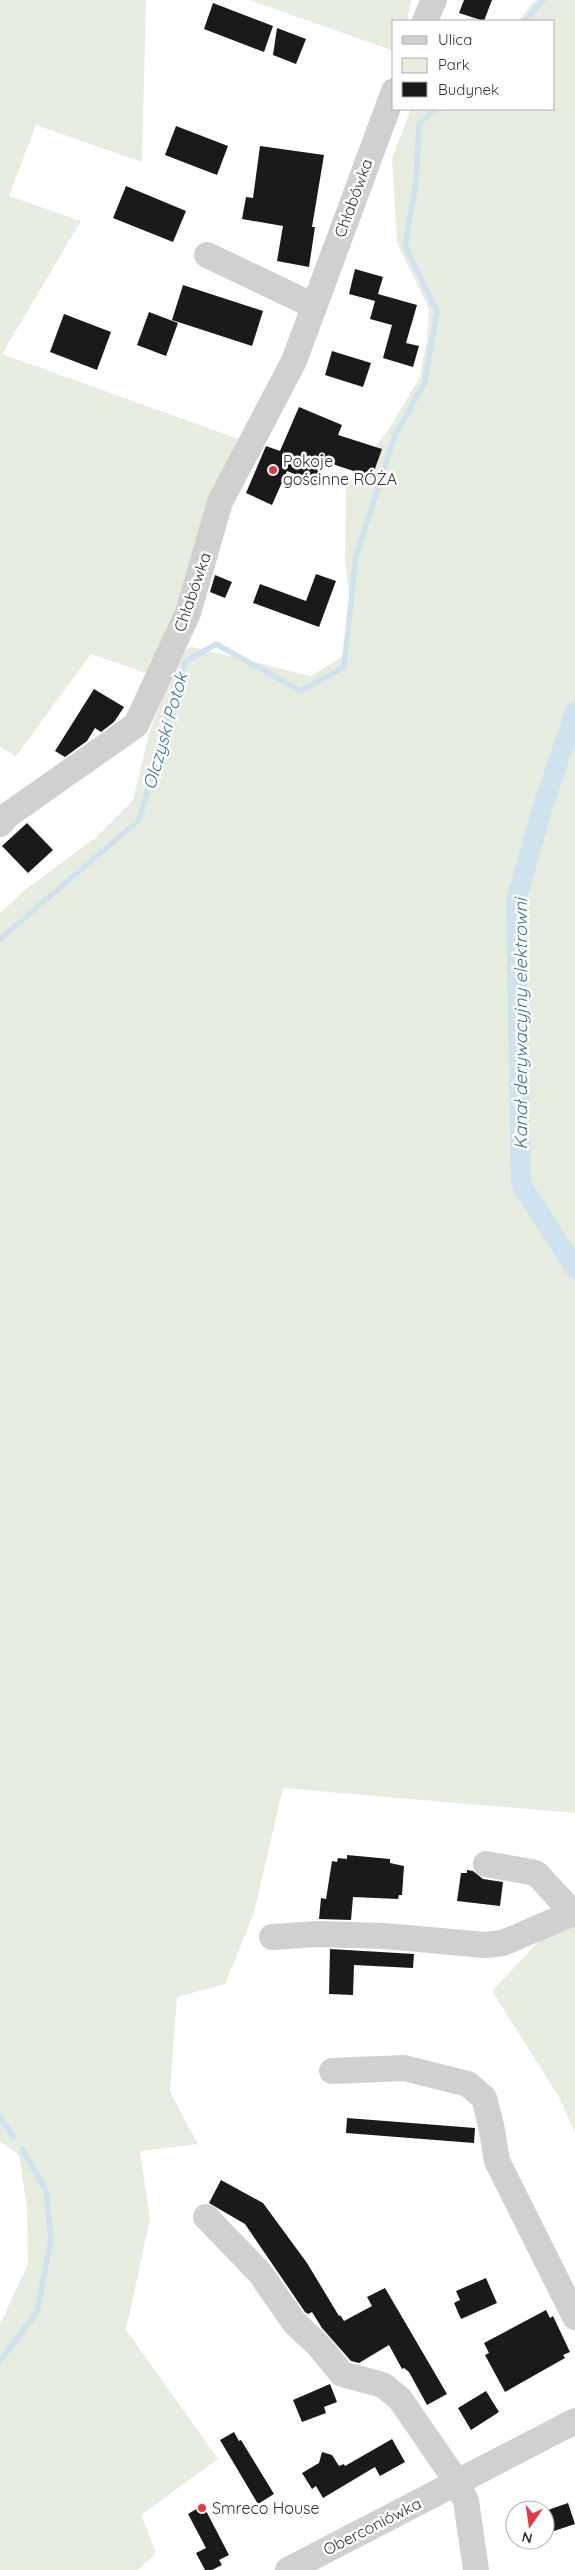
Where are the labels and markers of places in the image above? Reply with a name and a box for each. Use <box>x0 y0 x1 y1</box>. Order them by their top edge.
place label: Pokoje gościnne RÓŻA <box>283 451 397 489</box>
marker: Pokoje gościnne RÓŻA <box>267 464 279 476</box>
place label: Smreco House <box>212 2498 320 2518</box>
marker: Smreco House <box>196 2502 208 2514</box>

